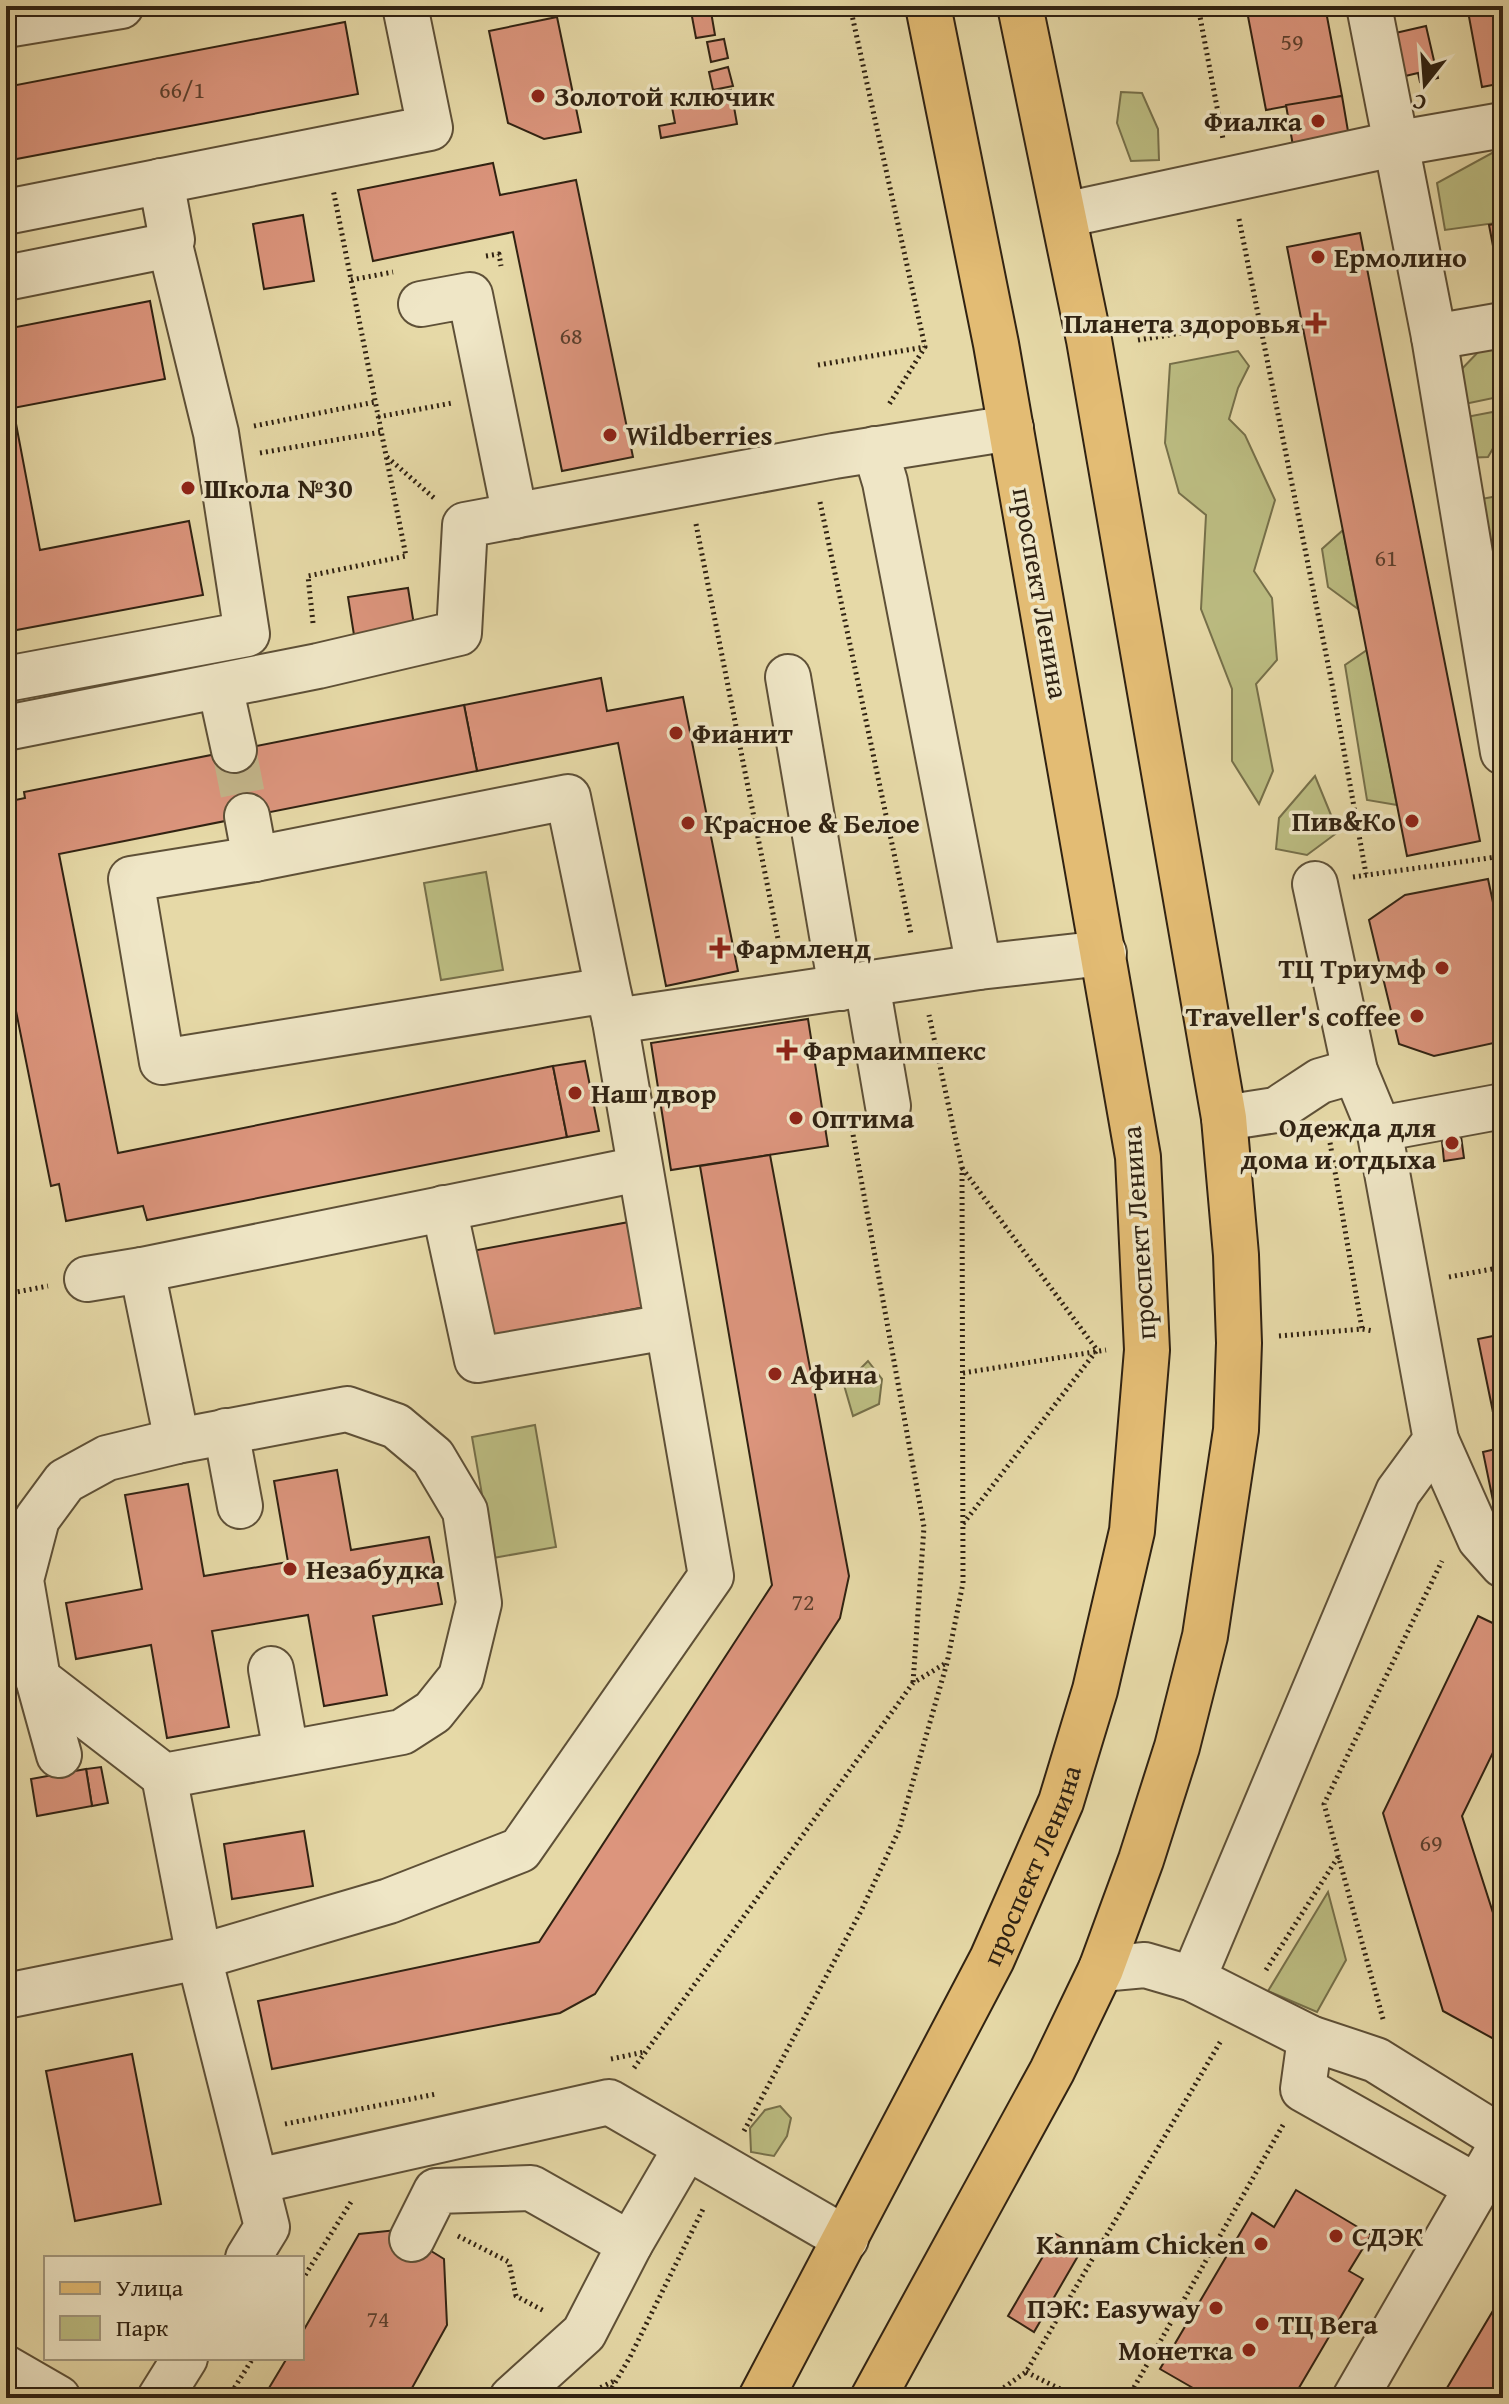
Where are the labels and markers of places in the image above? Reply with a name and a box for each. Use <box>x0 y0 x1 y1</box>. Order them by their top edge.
place label: Золотой ключик <box>554 75 775 116</box>
marker: Золотой ключик <box>529 87 547 105</box>
place label: Фиалка <box>1204 100 1303 141</box>
marker: Фиалка <box>1309 112 1327 130</box>
place label: Ермолино <box>1334 236 1467 277</box>
marker: Ермолино <box>1309 248 1327 266</box>
place label: Планета здоровья <box>1064 302 1300 343</box>
marker: Планета здоровья <box>1307 314 1325 332</box>
place label: Wildberries <box>626 414 773 455</box>
marker: Wildberries <box>601 426 619 444</box>
place label: Школа №30 <box>204 467 353 508</box>
marker: Школа №30 <box>179 479 197 497</box>
place label: Фианит <box>692 712 793 753</box>
marker: Фианит <box>667 724 685 742</box>
place label: Пив&Ко <box>1292 800 1396 841</box>
place label: Красное & Белое <box>704 802 920 843</box>
marker: Пив&Ко <box>1403 812 1421 830</box>
marker: Красное & Белое <box>679 814 697 832</box>
place label: Фармленд <box>736 927 871 968</box>
marker: Фармленд <box>711 939 729 957</box>
place label: ТЦ Триумф <box>1278 947 1426 988</box>
marker: ТЦ Триумф <box>1433 959 1451 977</box>
place label: Traveller's coffee <box>1186 995 1401 1036</box>
marker: Traveller's coffee <box>1408 1007 1426 1025</box>
place label: Фармаимпекс <box>803 1029 986 1070</box>
marker: Фармаимпекс <box>778 1041 796 1059</box>
place label: Наш двор <box>591 1072 717 1113</box>
marker: Наш двор <box>566 1084 584 1102</box>
place label: Оптима <box>812 1097 915 1138</box>
place label: Одежда для дома и отдыха <box>1241 1106 1437 1179</box>
marker: Оптима <box>787 1109 805 1127</box>
marker: Одежда для дома и отдыха <box>1443 1134 1461 1152</box>
place label: Афина <box>791 1353 878 1394</box>
marker: Афина <box>766 1365 784 1383</box>
place label: Незабудка <box>306 1548 445 1589</box>
marker: Незабудка <box>281 1560 299 1578</box>
place label: СДЭК <box>1352 2215 1423 2256</box>
place label: Kannam Chicken <box>1036 2223 1245 2264</box>
marker: СДЭК <box>1327 2227 1345 2245</box>
marker: Kannam Chicken <box>1252 2235 1270 2253</box>
place label: ПЭК: Easyway <box>1027 2287 1201 2328</box>
marker: ПЭК: Easyway <box>1207 2299 1225 2317</box>
place label: ТЦ Вега <box>1278 2303 1379 2344</box>
marker: ТЦ Вега <box>1253 2315 1271 2333</box>
place label: Монетка <box>1118 2329 1234 2370</box>
marker: Монетка <box>1240 2341 1258 2359</box>

